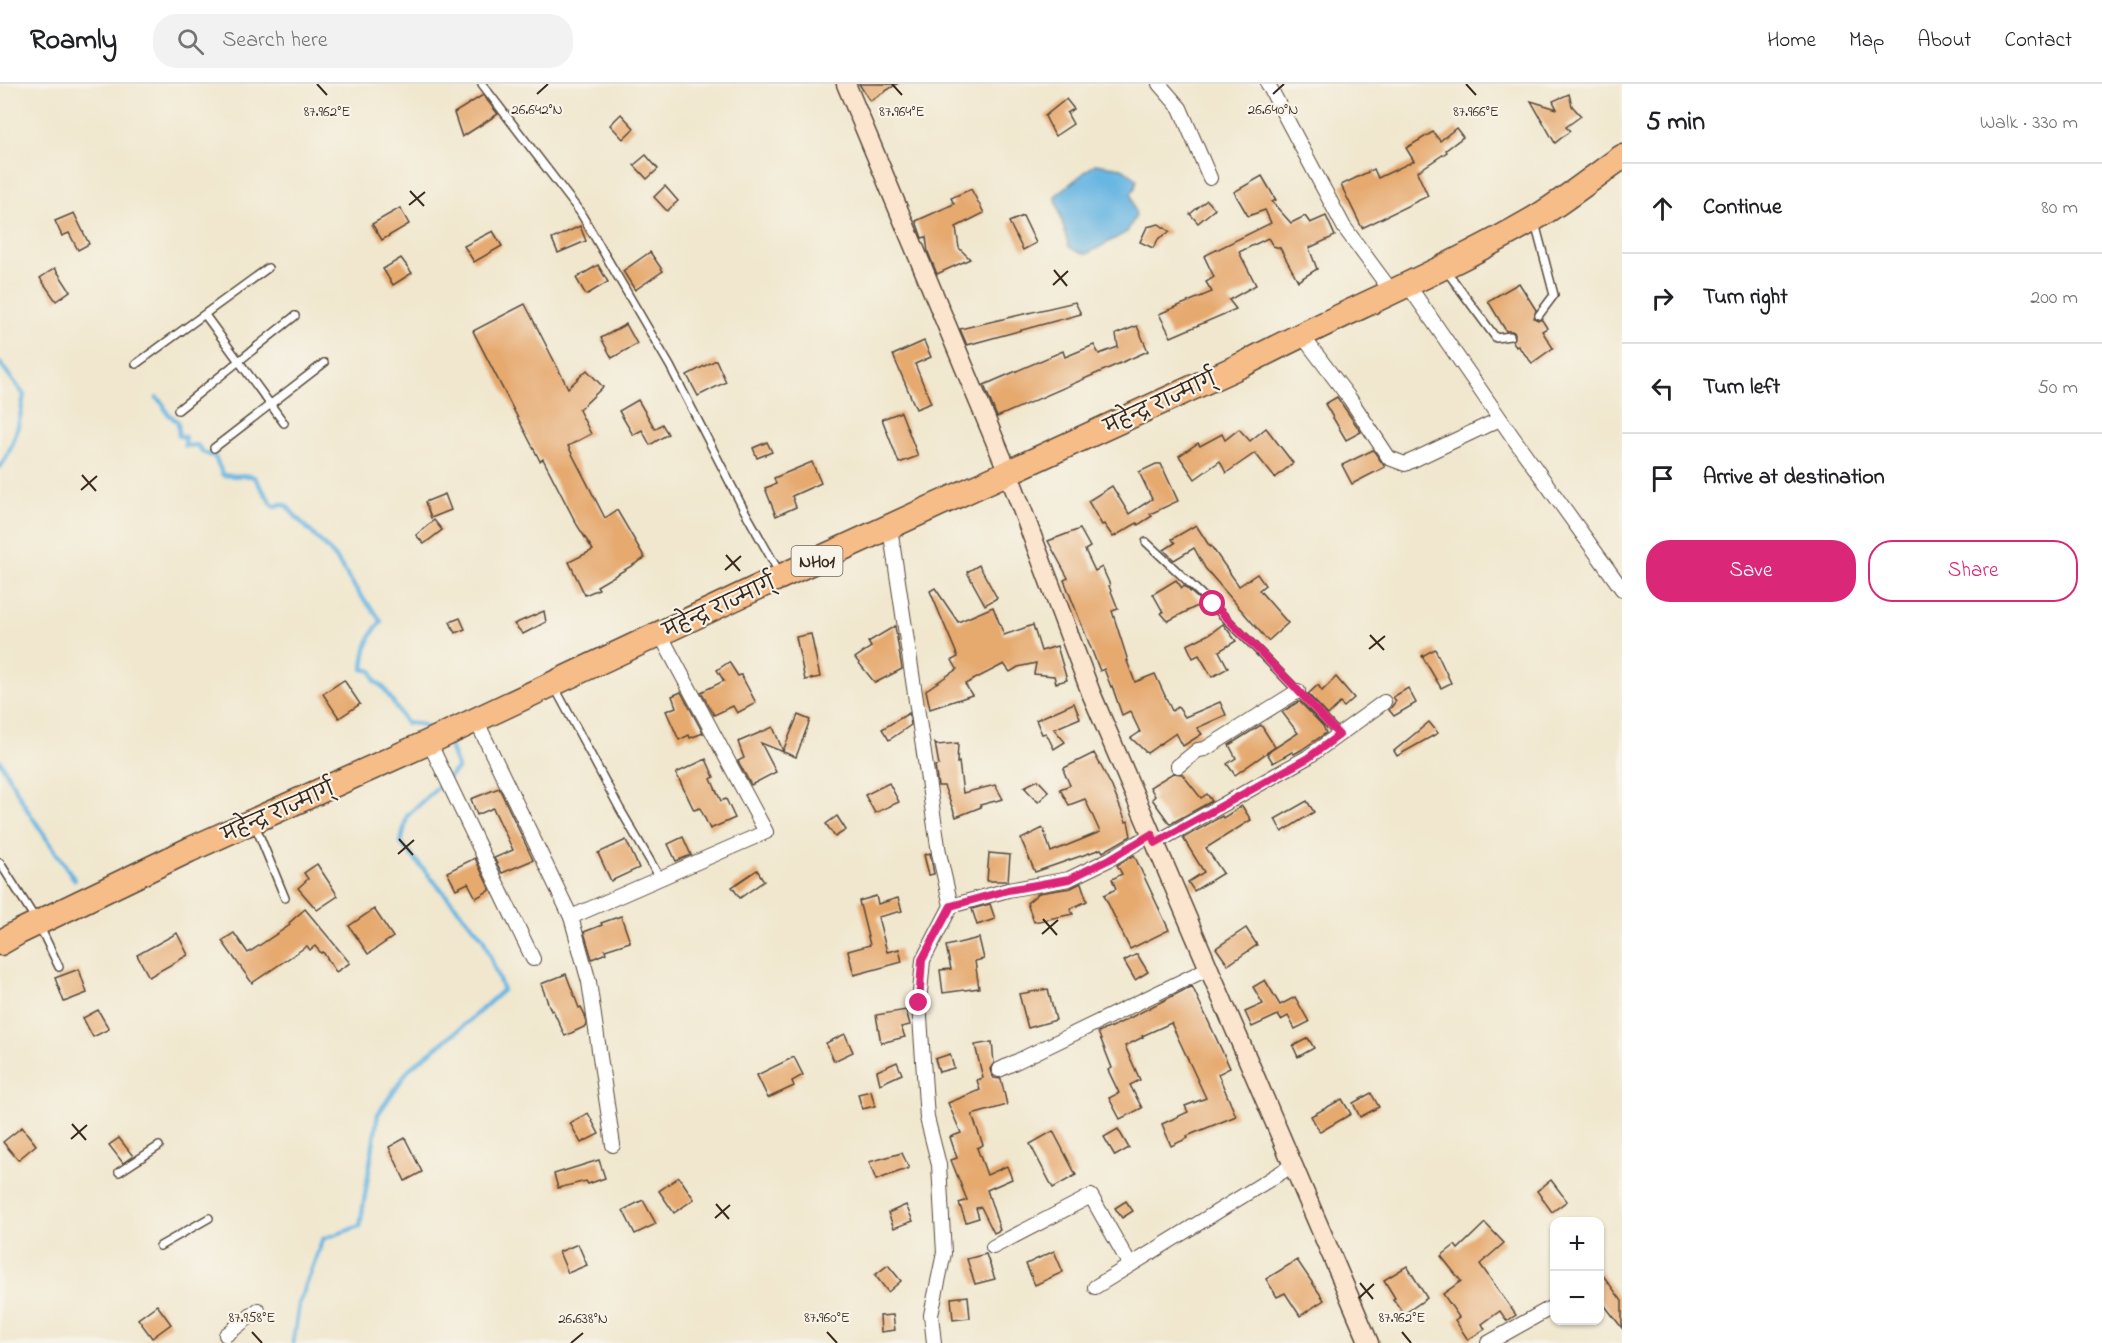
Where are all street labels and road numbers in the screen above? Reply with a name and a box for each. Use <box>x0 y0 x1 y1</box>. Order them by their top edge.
street label: महेन्द्र राज्मार्ग् <box>1098 362 1223 443</box>
road number: NH01 <box>792 546 842 576</box>
street label: महेन्द्र राज्मार्ग् <box>657 566 782 647</box>
street label: महेन्द्र राज्मार्ग् <box>215 771 341 851</box>

